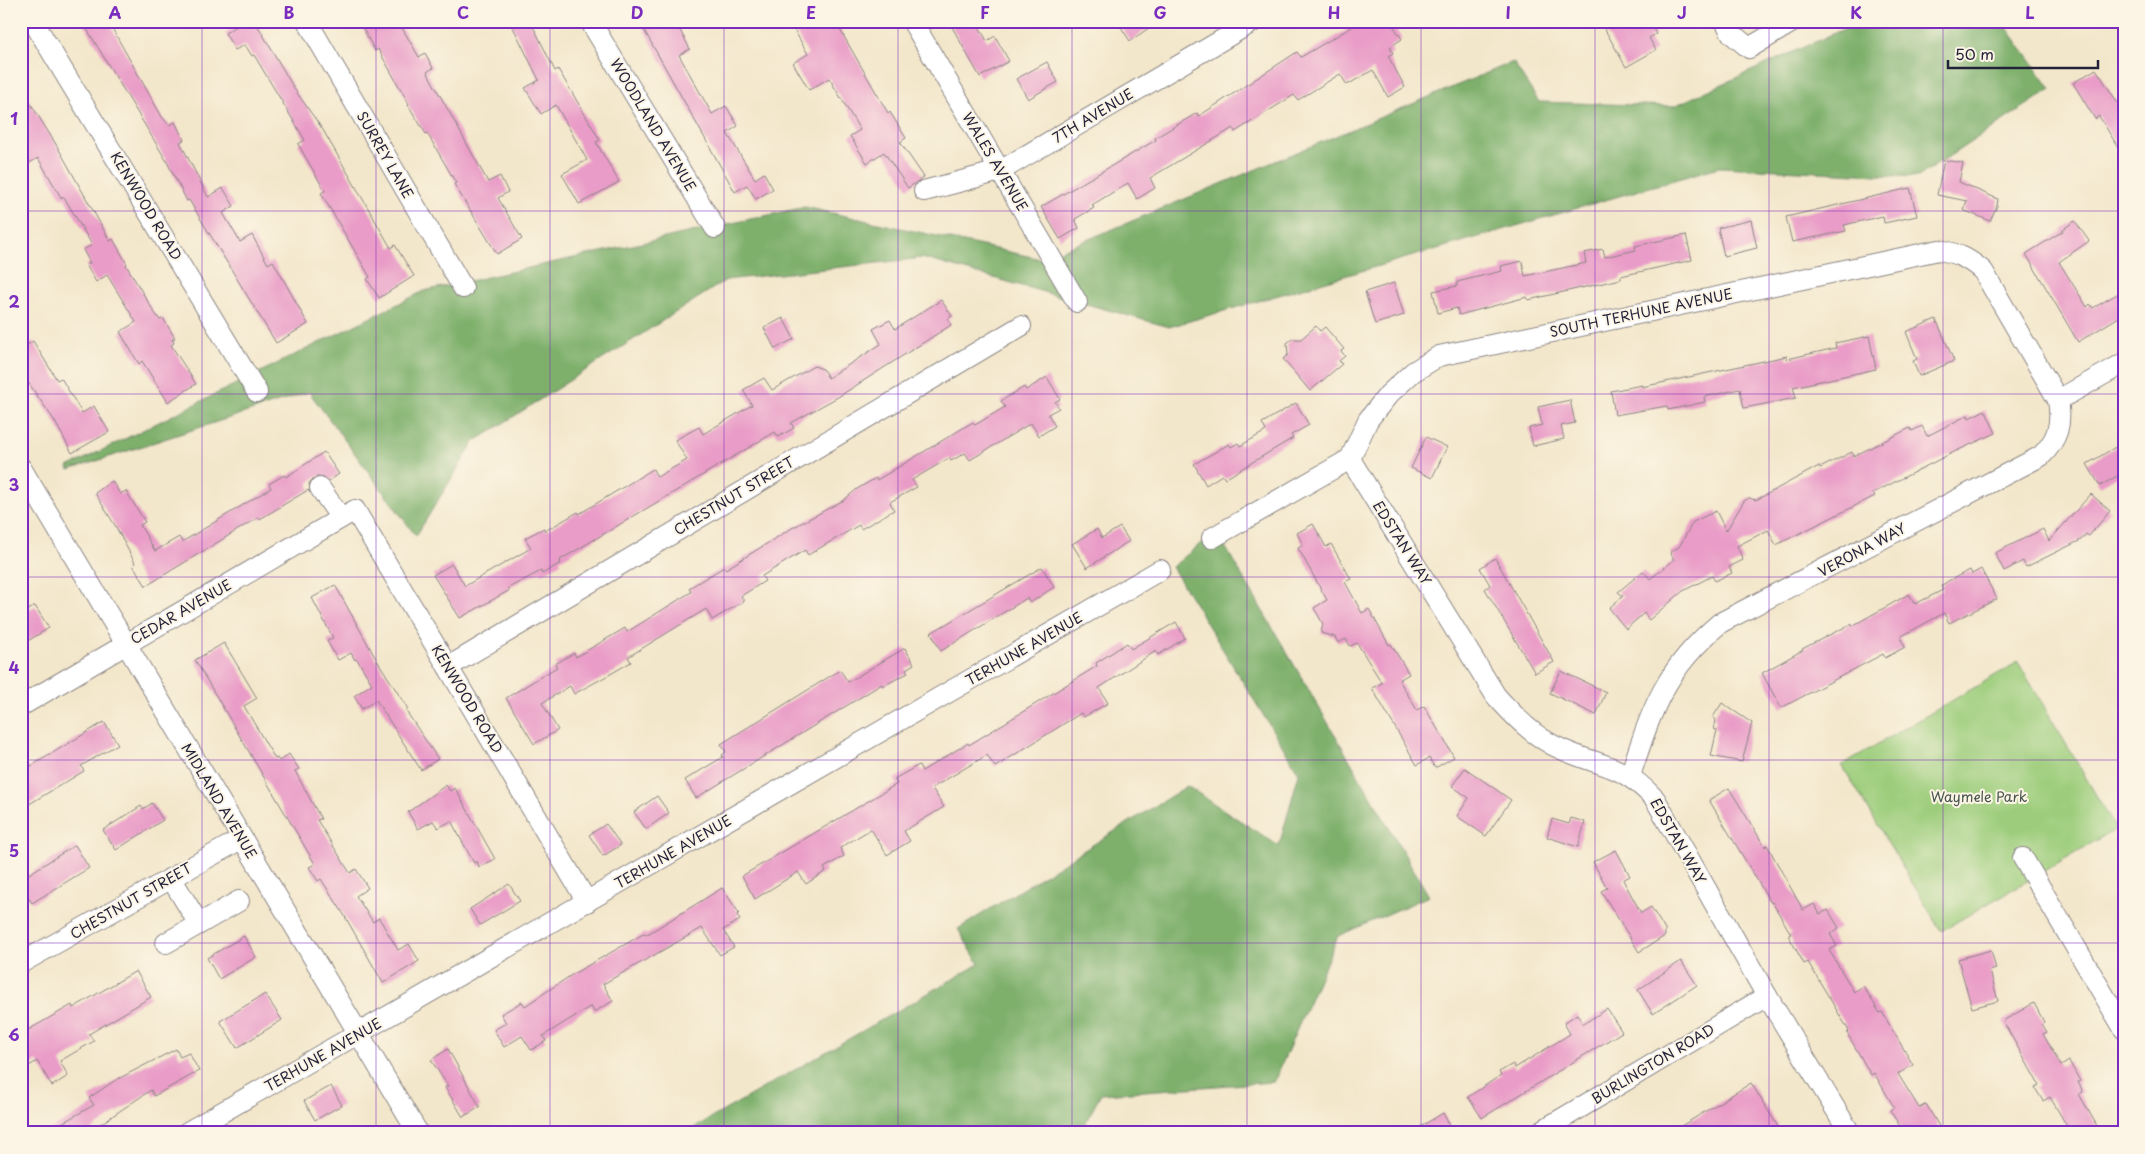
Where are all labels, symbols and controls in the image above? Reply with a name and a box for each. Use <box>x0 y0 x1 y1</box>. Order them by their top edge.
text: A <box>109 0 122 24</box>
text: B <box>284 0 295 24</box>
text: C <box>457 0 469 24</box>
text: D <box>631 0 643 24</box>
text: E <box>806 0 816 24</box>
text: F <box>980 0 990 24</box>
text: G <box>1153 0 1167 24</box>
text: H <box>1328 0 1340 24</box>
text: I <box>1505 0 1511 24</box>
text: J <box>1677 0 1687 24</box>
text: K <box>1850 0 1862 24</box>
text: L <box>2025 0 2035 24</box>
scale bar <box>1948 38 2098 70</box>
text: 50 m <box>1955 42 1994 65</box>
street label: WOODLAND AVENUE <box>605 54 702 195</box>
street label: 7TH AVENUE <box>1048 83 1137 148</box>
text: 1 <box>10 106 18 130</box>
street label: SURREY LANE <box>352 107 419 202</box>
street label: WALES AVENUE <box>957 108 1033 215</box>
street label: KENWOOD ROAD <box>106 147 187 264</box>
street label: SOUTH TERHUNE AVENUE <box>1548 283 1734 342</box>
text: 2 <box>8 289 20 313</box>
street label: CHESTNUT STREET <box>669 451 798 540</box>
text: 3 <box>9 472 19 496</box>
street label: EDSTAN WAY <box>1368 496 1437 589</box>
street label: VERONA WAY <box>1814 518 1910 582</box>
street label: CEDAR AVENUE <box>126 574 235 649</box>
street label: TERHUNE AVENUE <box>961 606 1086 691</box>
street label: KENWOOD ROAD <box>427 640 508 757</box>
text: 4 <box>9 655 20 679</box>
street label: MIDLAND AVENUE <box>177 739 262 863</box>
park label: Waymele Park <box>1931 786 2028 807</box>
street label: EDSTAN WAY <box>1645 794 1712 888</box>
street label: TERHUNE AVENUE <box>610 809 735 894</box>
text: 5 <box>9 838 19 862</box>
street label: CHESTNUT STREET <box>66 857 196 944</box>
street label: TERHUNE AVENUE <box>260 1012 385 1097</box>
street label: BURLINGTON ROAD <box>1587 1018 1718 1109</box>
text: 6 <box>8 1022 20 1046</box>

